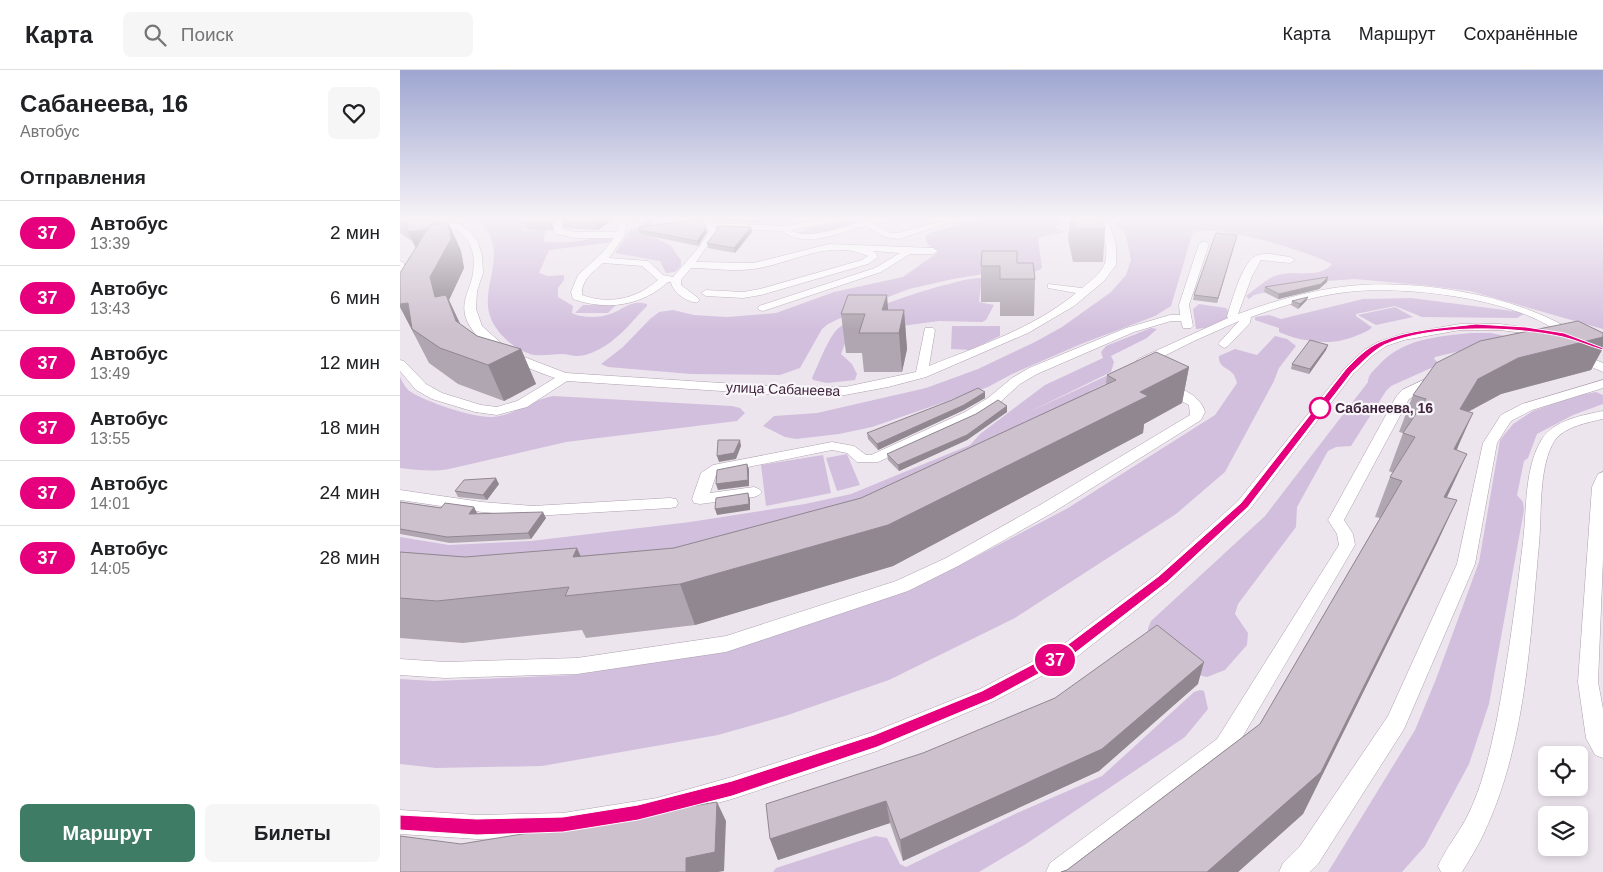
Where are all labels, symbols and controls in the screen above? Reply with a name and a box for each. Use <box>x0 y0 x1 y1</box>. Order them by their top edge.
search box <box>123 12 473 57</box>
text: Карта <box>25 21 93 48</box>
icon: search <box>141 21 169 49</box>
text: Поиск <box>181 24 233 45</box>
text: Карта <box>1283 24 1331 44</box>
text: Маршрут <box>1359 24 1435 44</box>
text: Сохранённые <box>1463 24 1578 44</box>
button: heart <box>328 87 380 139</box>
text: Сабанеева, 16 <box>20 90 188 117</box>
text: Автобус <box>20 123 80 140</box>
text: Отправления <box>20 167 146 188</box>
text: Автобус <box>90 213 168 234</box>
text: 2 мин <box>330 222 380 243</box>
text: 37 <box>37 223 58 243</box>
text: 13:39 <box>90 235 130 252</box>
text: Автобус <box>90 278 168 299</box>
text: 6 мин <box>330 287 380 308</box>
text: 37 <box>37 288 58 308</box>
text: 13:43 <box>90 300 130 317</box>
text: Автобус <box>90 343 168 364</box>
text: 12 мин <box>319 352 380 373</box>
text: 37 <box>37 353 58 373</box>
text: 13:49 <box>90 365 130 382</box>
street label: улица Сабанеева <box>726 379 841 399</box>
marker: Сабанеева, 16 <box>1309 397 1331 419</box>
place label: Сабанеева, 16 <box>1335 400 1433 416</box>
text: Автобус <box>90 408 168 429</box>
text: 18 мин <box>319 417 380 438</box>
text: 37 <box>37 418 58 438</box>
text: 13:55 <box>90 430 130 447</box>
text: Автобус <box>90 473 168 494</box>
text: 24 мин <box>319 482 380 503</box>
text: 37 <box>37 483 58 503</box>
text: 14:01 <box>90 495 130 512</box>
text: Автобус <box>90 538 168 559</box>
text: 28 мин <box>319 547 380 568</box>
text: 37 <box>37 548 58 568</box>
text: 14:05 <box>90 560 130 577</box>
line badge: 37 <box>1032 644 1078 676</box>
text: 37 <box>1045 650 1065 670</box>
map controls <box>1538 746 1588 856</box>
button: locate <box>1538 746 1588 796</box>
button: Маршрут <box>20 804 195 862</box>
button: Билеты <box>205 804 380 862</box>
button: layers <box>1538 806 1588 856</box>

